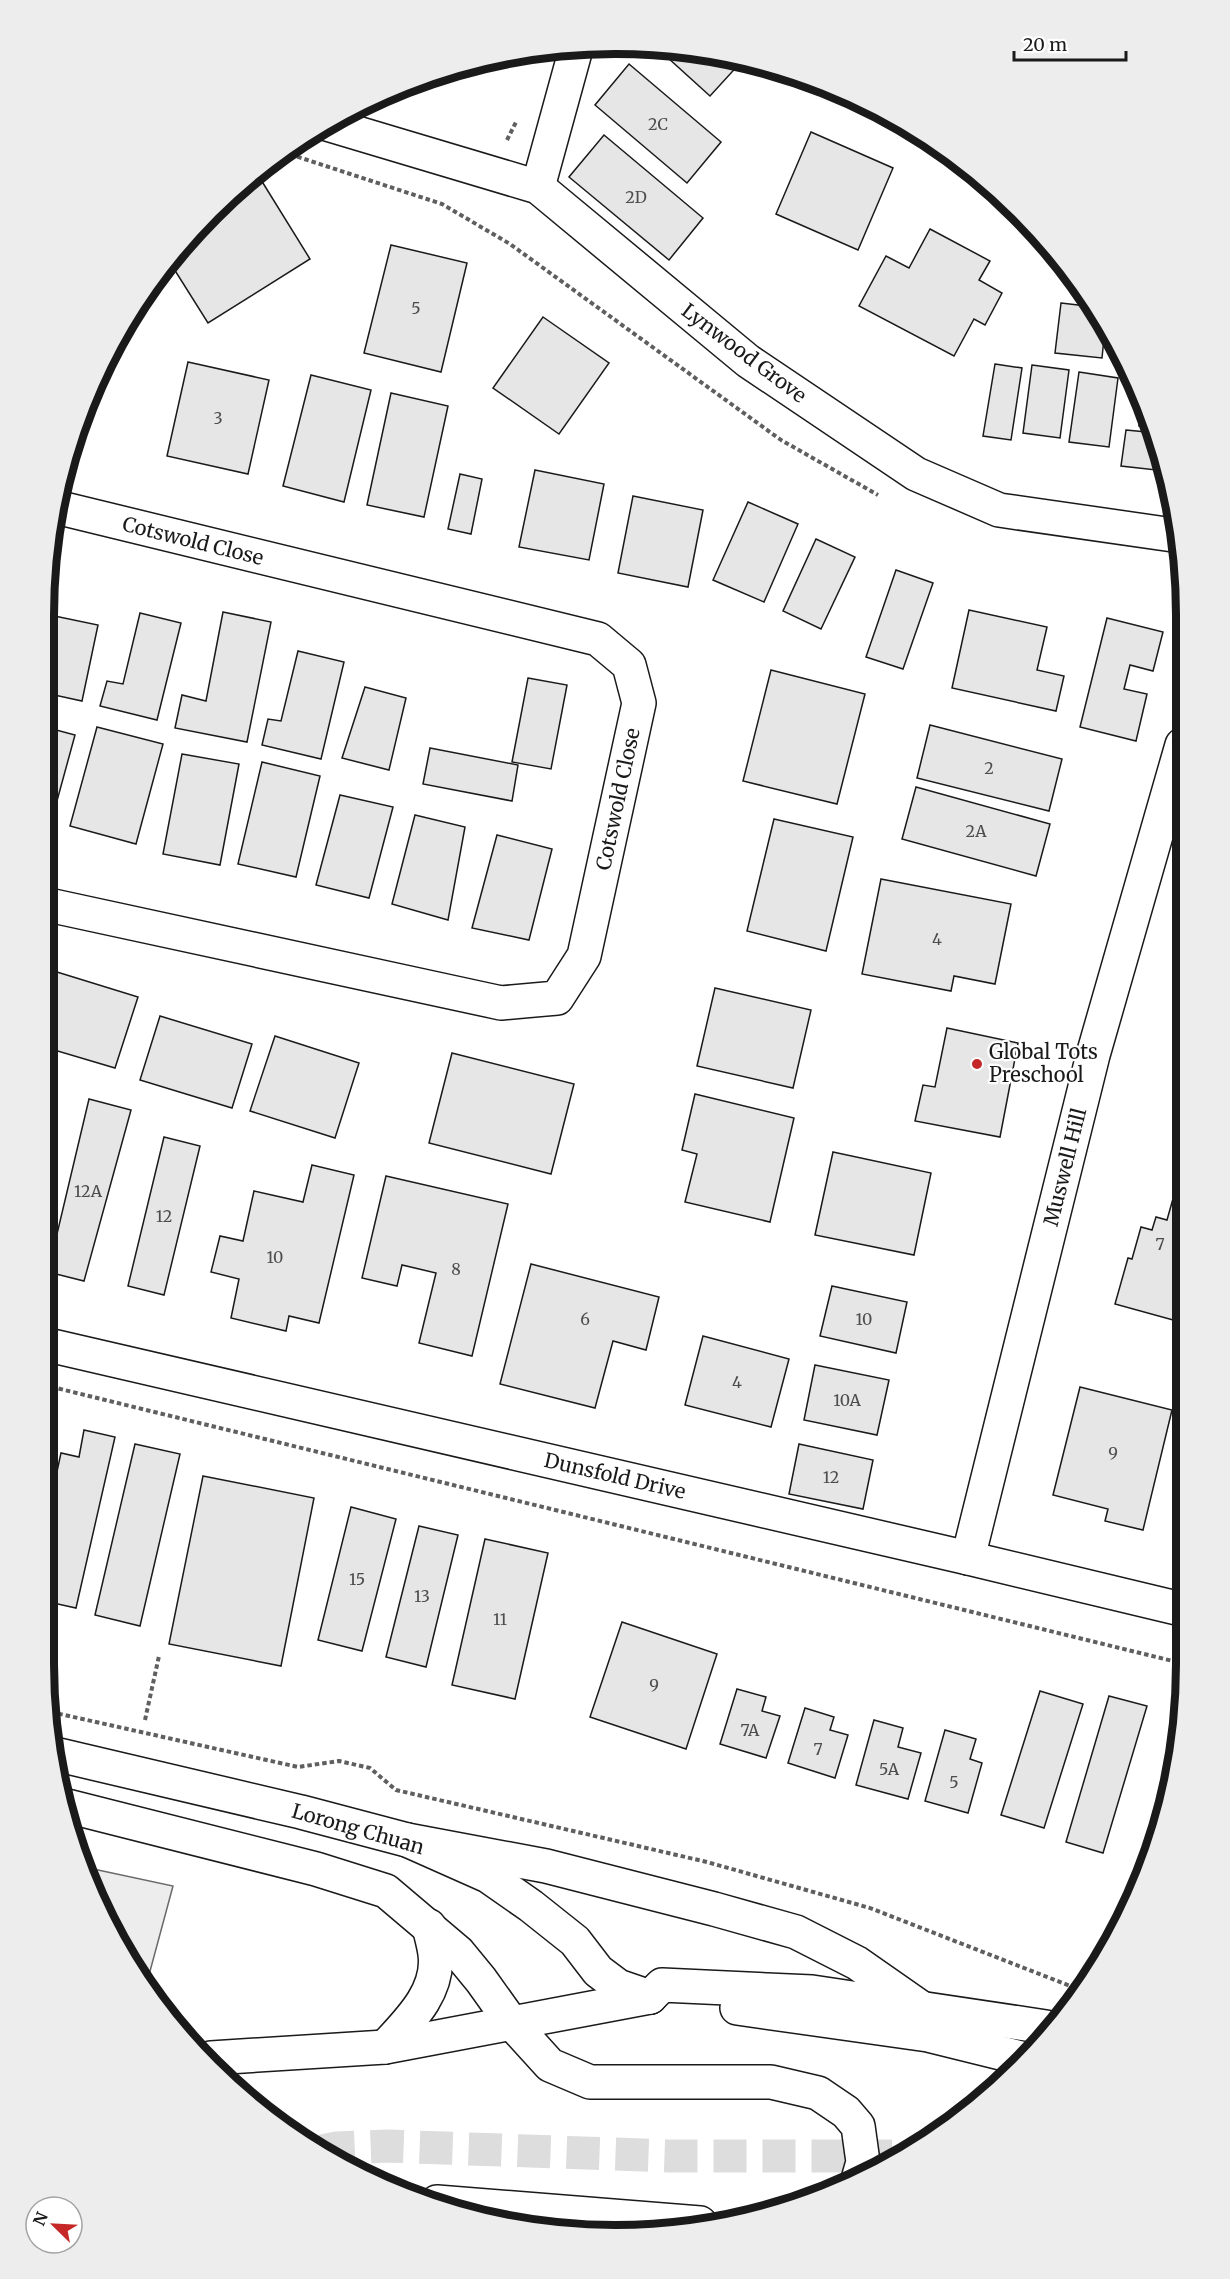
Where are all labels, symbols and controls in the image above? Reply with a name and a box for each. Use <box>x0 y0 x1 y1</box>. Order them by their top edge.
scale bar <box>1014 24 1126 62</box>
text: 20 m <box>1023 33 1067 56</box>
house number: 2C <box>648 114 668 134</box>
house number: 2D <box>625 187 647 207</box>
house number: 5 <box>411 298 421 318</box>
street label: Lynwood Grove <box>677 298 812 408</box>
house number: 3 <box>213 408 223 428</box>
street label: Cotswold Close <box>120 511 266 570</box>
street label: Cotswold Close <box>590 726 645 872</box>
house number: 2 <box>984 758 994 778</box>
house number: 2A <box>966 821 987 841</box>
house number: 4 <box>932 929 942 949</box>
place label: Global Tots Preschool <box>989 1039 1098 1087</box>
marker: Global Tots Preschool <box>970 1057 984 1071</box>
street label: Muswell Hill <box>1038 1105 1091 1228</box>
house number: 12A <box>74 1181 103 1201</box>
house number: 12 <box>156 1206 172 1226</box>
house number: 7 <box>1155 1234 1165 1254</box>
house number: 10 <box>267 1247 283 1267</box>
house number: 8 <box>451 1259 461 1279</box>
house number: 6 <box>580 1309 590 1329</box>
house number: 10 <box>856 1309 872 1329</box>
house number: 4 <box>732 1372 742 1392</box>
house number: 10A <box>833 1390 862 1410</box>
house number: 9 <box>1108 1443 1118 1463</box>
street label: Dunsfold Drive <box>542 1447 688 1504</box>
house number: 12 <box>823 1467 839 1487</box>
house number: 15 <box>349 1569 365 1589</box>
house number: 13 <box>414 1586 430 1606</box>
house number: 11 <box>493 1609 507 1629</box>
house number: 9 <box>649 1675 659 1695</box>
house number: 7A <box>741 1720 760 1740</box>
house number: 7 <box>813 1739 823 1759</box>
house number: 5A <box>879 1759 900 1779</box>
house number: 5 <box>949 1772 959 1792</box>
street label: Lorong Chuan <box>289 1798 427 1859</box>
north arrow <box>24 2195 84 2255</box>
text: N <box>29 2209 52 2229</box>

